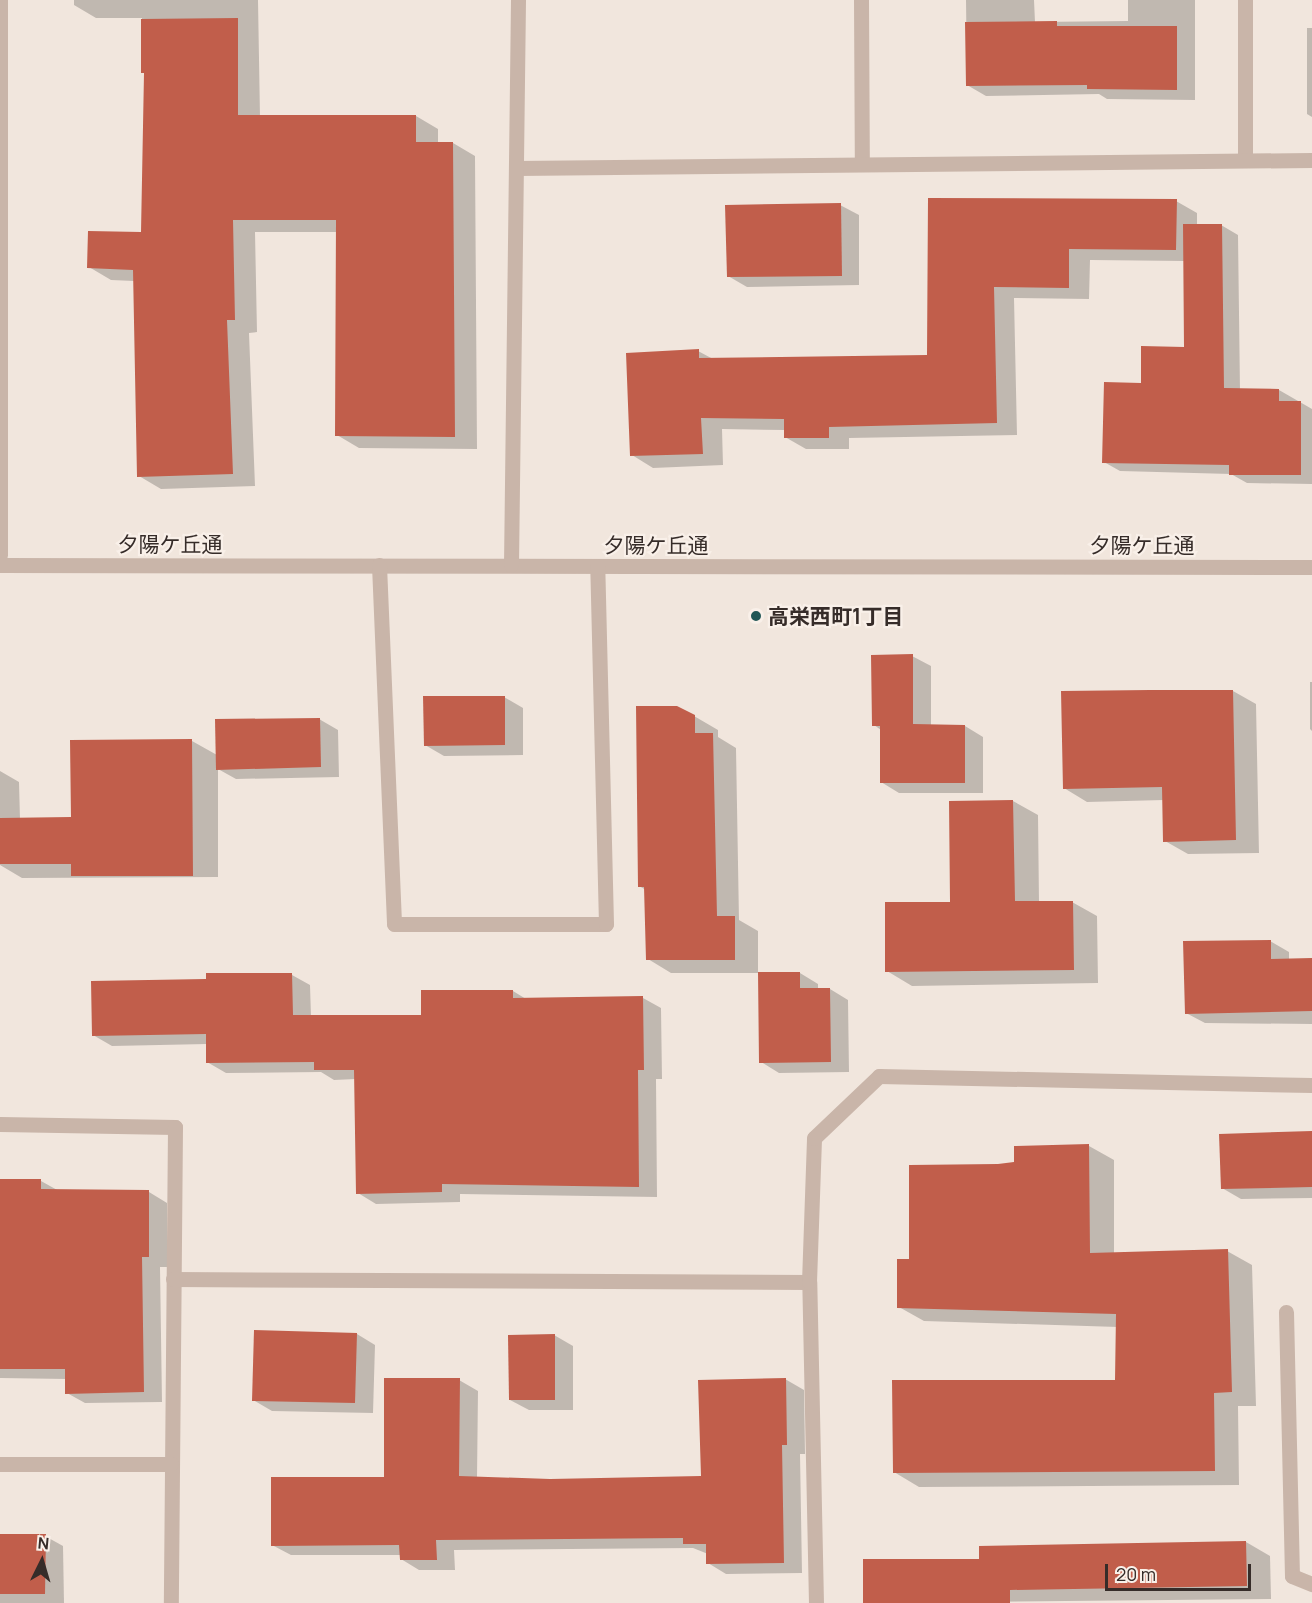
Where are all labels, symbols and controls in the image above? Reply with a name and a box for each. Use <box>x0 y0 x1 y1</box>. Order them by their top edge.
street label: 夕陽ケ丘通 <box>118 531 222 557</box>
street label: 夕陽ケ丘通 <box>604 532 708 558</box>
street label: 夕陽ケ丘通 <box>1090 532 1194 558</box>
place label: 高栄西町1丁目 <box>768 603 903 629</box>
marker: 高栄西町1丁目 <box>749 609 763 623</box>
north arrow <box>12 1531 72 1591</box>
text: N <box>37 1532 50 1555</box>
scale bar <box>1108 1552 1254 1590</box>
text: 20 m <box>1116 1562 1156 1586</box>

